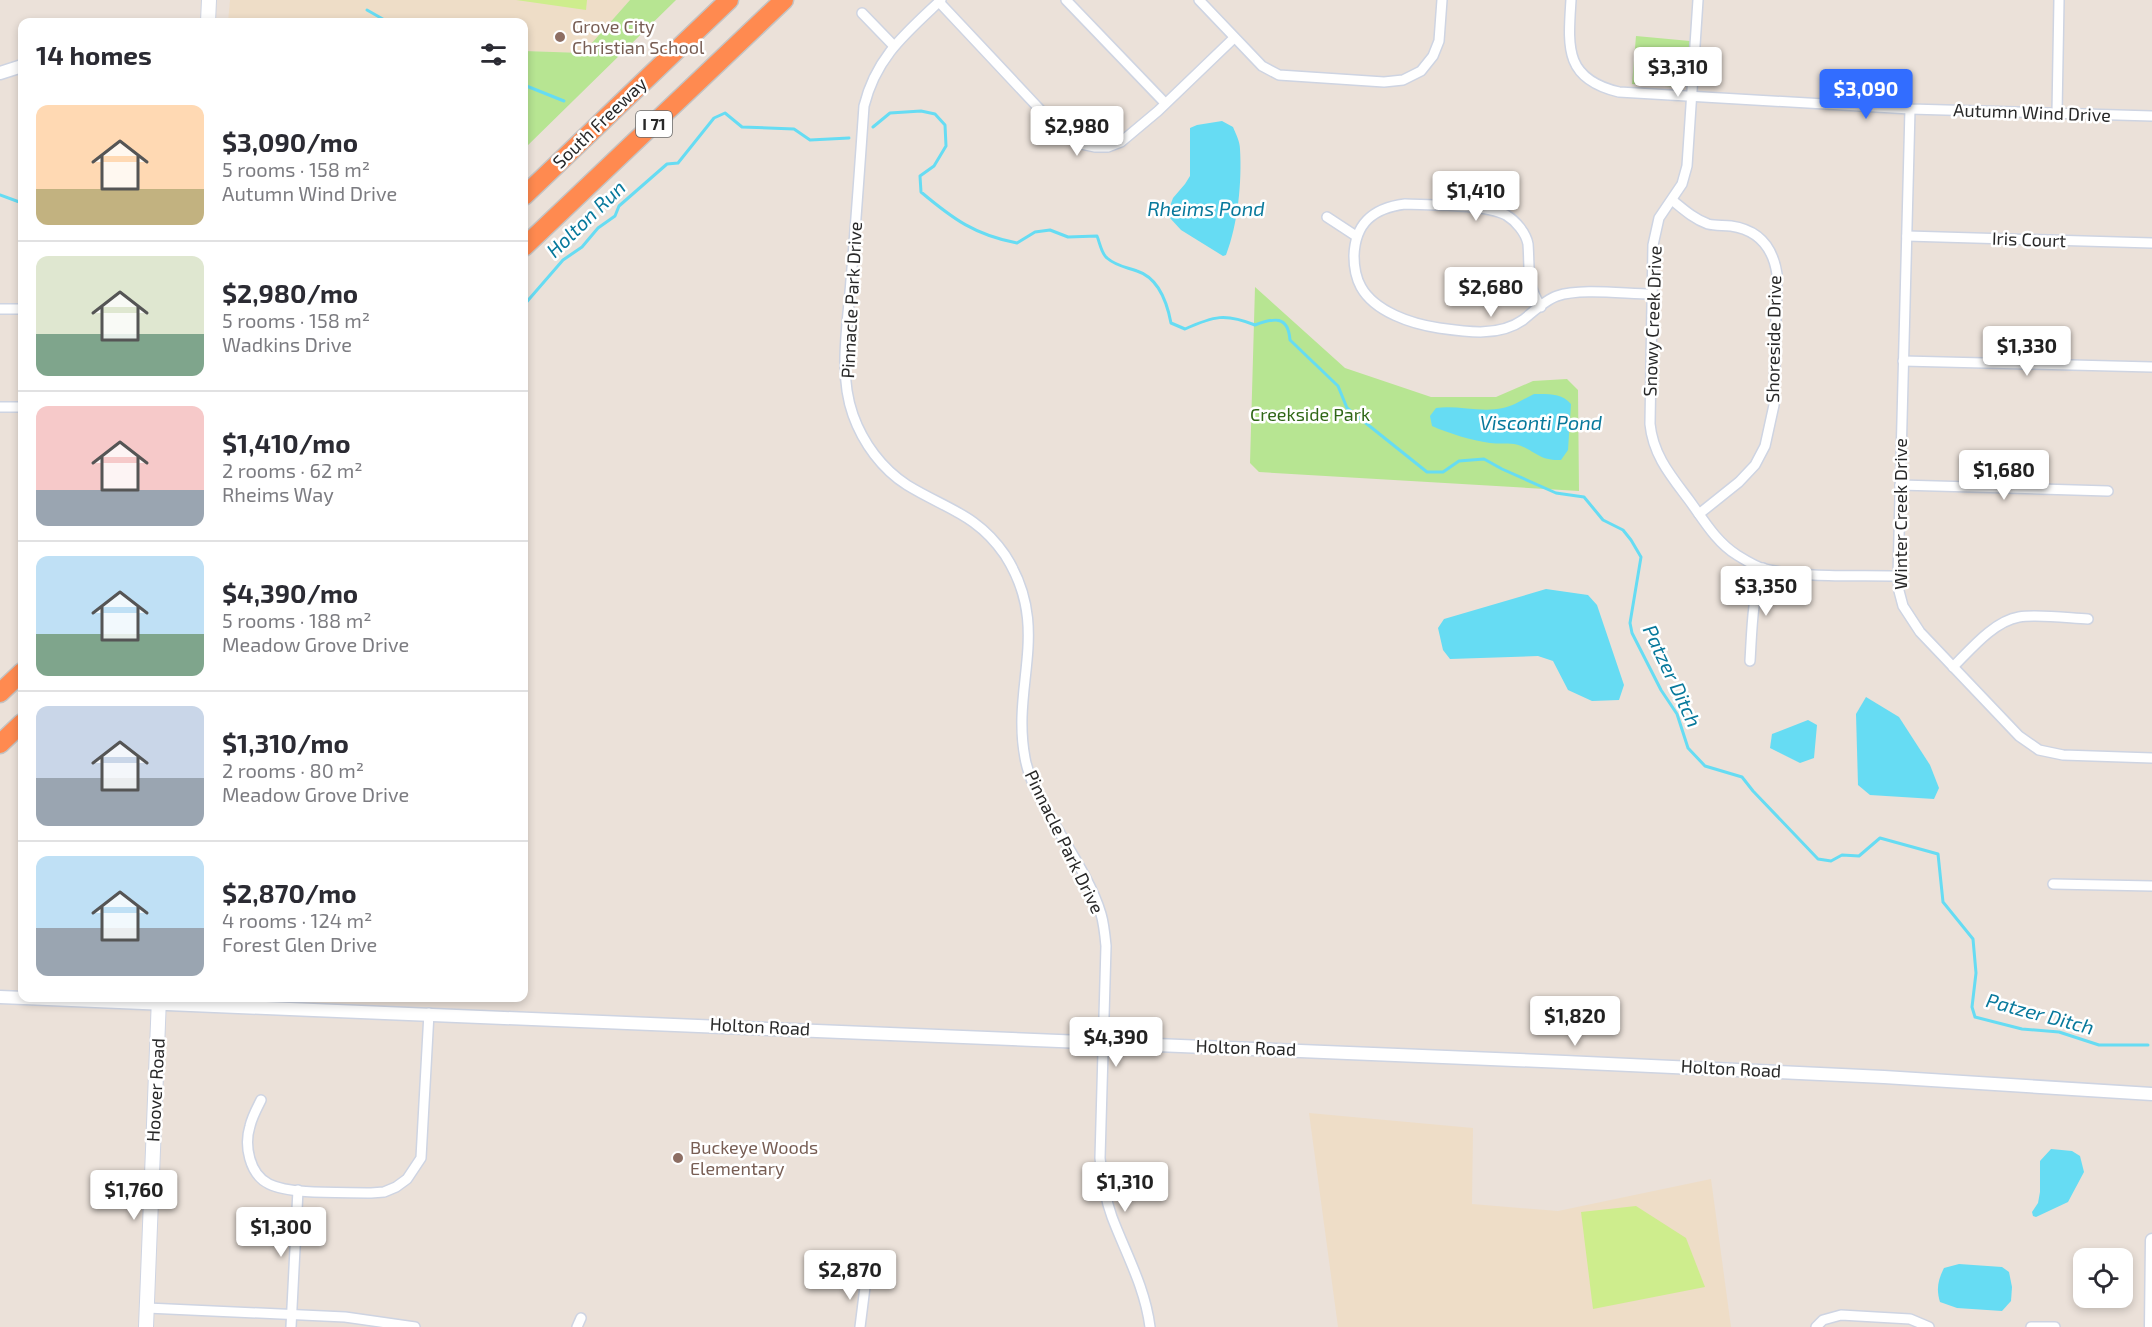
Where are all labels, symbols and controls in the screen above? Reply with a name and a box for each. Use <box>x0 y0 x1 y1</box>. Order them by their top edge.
place label: Grove City Christian School <box>572 15 705 58</box>
marker: Grove City Christian School <box>553 30 567 44</box>
icon: filters <box>477 38 510 71</box>
text: 14 homes <box>36 39 152 70</box>
pin: $3,310 <box>1629 47 1727 98</box>
text: $3,310 <box>1648 54 1708 78</box>
pin: $3,090 <box>1817 69 1915 120</box>
street label: South Freeway <box>548 72 651 173</box>
text: $3,090 <box>1834 76 1898 100</box>
street label: Autumn Wind Drive <box>1953 98 2111 126</box>
pin: $2,980 <box>1028 106 1126 157</box>
road number: I 71 <box>636 111 672 137</box>
text: $2,980 <box>1045 113 1109 137</box>
text: $3,090/mo <box>222 126 358 157</box>
icon: home <box>84 129 156 201</box>
text: 5 rooms · 158 m² <box>222 157 370 181</box>
pin: $1,410 <box>1427 171 1525 222</box>
water label: Holton Run <box>541 175 630 262</box>
text: $1,410 <box>1447 178 1506 202</box>
text: Autumn Wind Drive <box>222 181 397 205</box>
water label: Rheims Pond <box>1147 196 1265 220</box>
street label: Pinnacle Park Drive <box>836 221 866 379</box>
street label: Iris Court <box>1991 227 2067 251</box>
street label: Snowy Creek Drive <box>1638 245 1666 397</box>
pin: $2,680 <box>1442 267 1540 318</box>
text: $2,680 <box>1459 274 1523 298</box>
street label: Shoreside Drive <box>1761 275 1785 403</box>
text: $2,980/mo <box>222 277 358 308</box>
icon: home <box>84 280 156 352</box>
text: 5 rooms · 158 m² <box>222 308 370 332</box>
pin: $1,330 <box>1978 326 2076 377</box>
text: Wadkins Drive <box>222 332 352 356</box>
text: $1,330 <box>1997 333 2057 357</box>
park label: Creekside Park <box>1250 403 1370 425</box>
water label: Visconti Pond <box>1480 410 1603 434</box>
text: $1,410/mo <box>222 427 350 458</box>
icon: home <box>84 430 156 502</box>
street label: Winter Creek Drive <box>1889 438 1911 590</box>
pin: $1,680 <box>1955 450 2053 501</box>
text: $1,680 <box>1973 457 2035 481</box>
text: 2 rooms · 62 m² <box>222 458 362 482</box>
text: Rheims Way <box>222 482 334 506</box>
pin: $3,350 <box>1717 566 1815 617</box>
text: $3,350 <box>1735 573 1797 597</box>
text: $4,390/mo <box>222 577 358 608</box>
icon: home <box>84 580 156 652</box>
text: 5 rooms · 188 m² <box>222 608 371 632</box>
water label: Patzer Ditch <box>1639 620 1707 731</box>
text: Meadow Grove Drive <box>222 632 409 656</box>
text: $1,310/mo <box>222 727 349 758</box>
icon: home <box>84 730 156 802</box>
text: 2 rooms · 80 m² <box>222 758 364 782</box>
street label: Pinnacle Park Drive <box>1021 766 1109 917</box>
text: Meadow Grove Drive <box>222 782 409 806</box>
text: $2,870/mo <box>222 877 357 908</box>
icon: home <box>84 880 156 952</box>
text: 4 rooms · 124 m² <box>222 908 372 932</box>
text: Forest Glen Drive <box>222 932 377 956</box>
water label: Patzer Ditch <box>1984 987 2097 1039</box>
pin: $1,820 <box>1526 996 1624 1047</box>
text: $1,820 <box>1544 1003 1606 1027</box>
street label: Holton Road <box>709 1012 811 1040</box>
pin: $4,390 <box>1067 1017 1165 1068</box>
text: $4,390 <box>1084 1024 1148 1048</box>
street label: Holton Road <box>1195 1034 1297 1060</box>
street label: Hoover Road <box>141 1038 169 1142</box>
street label: Holton Road <box>1680 1054 1782 1082</box>
place label: Buckeye Woods Elementary <box>690 1136 818 1179</box>
marker: Buckeye Woods Elementary <box>671 1151 685 1165</box>
pin: $1,310 <box>1076 1162 1174 1213</box>
text: $1,310 <box>1096 1169 1154 1193</box>
pin: $1,760 <box>85 1170 183 1221</box>
text: $1,760 <box>104 1177 164 1201</box>
pin: $1,300 <box>232 1207 330 1258</box>
text: $1,300 <box>250 1214 312 1238</box>
map controls <box>2073 1248 2133 1308</box>
button: locate <box>2073 1248 2133 1308</box>
pin: $2,870 <box>801 1250 899 1301</box>
text: $2,870 <box>818 1257 882 1281</box>

